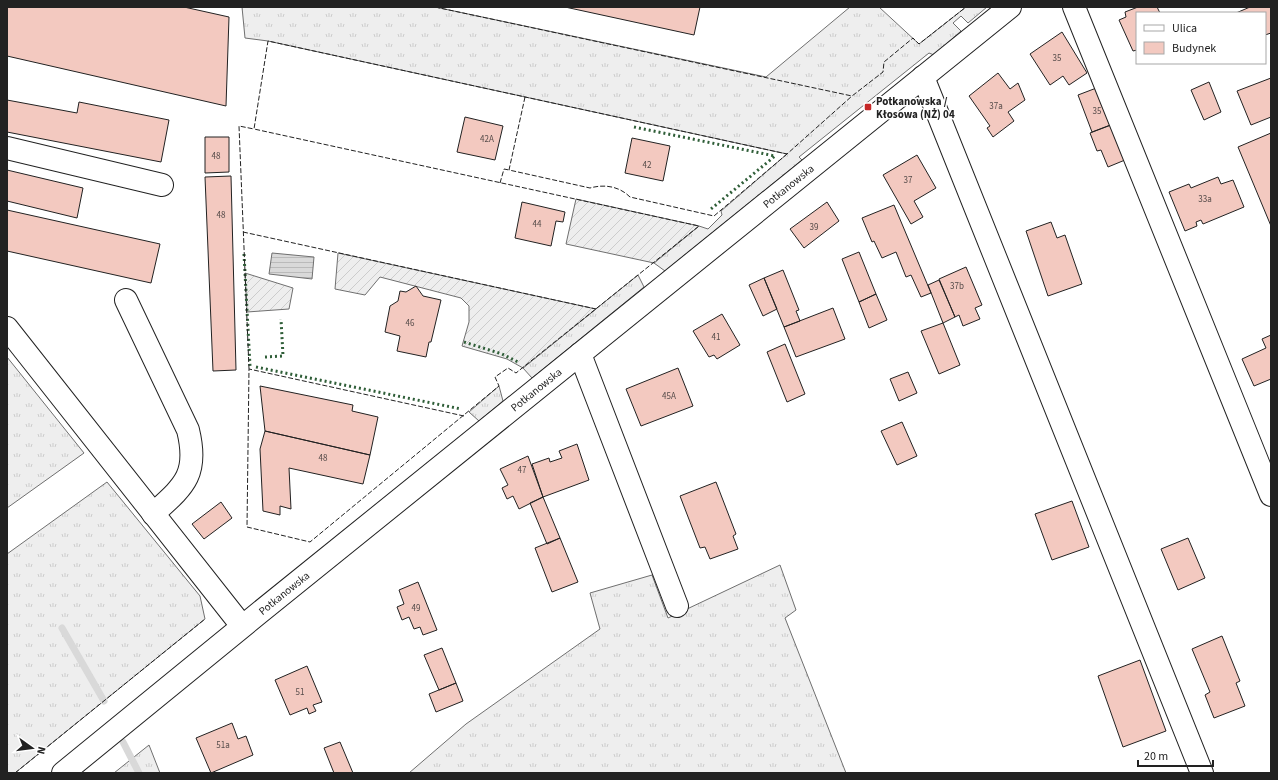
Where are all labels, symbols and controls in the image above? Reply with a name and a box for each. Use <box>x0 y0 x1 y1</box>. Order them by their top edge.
legend <box>1136 12 1266 64</box>
text: Ulica <box>1172 20 1197 37</box>
text: Budynek <box>1172 40 1216 57</box>
house number: 35 <box>1053 52 1062 65</box>
place label: Potkanowska / Kłosowa (NŻ) 04 <box>876 94 955 122</box>
house number: 37a <box>989 100 1003 113</box>
marker: Potkanowska / Kłosowa (NŻ) 04 <box>863 102 873 112</box>
house number: 35 <box>1093 105 1102 118</box>
house number: 42A <box>480 133 494 146</box>
house number: 48 <box>212 150 221 163</box>
house number: 42 <box>643 159 652 172</box>
street label: Potkanowska <box>759 161 817 211</box>
house number: 37 <box>904 174 913 187</box>
house number: 33a <box>1198 193 1212 206</box>
house number: 48 <box>217 209 226 222</box>
house number: 44 <box>533 218 542 231</box>
house number: 39 <box>810 221 819 234</box>
house number: 37b <box>950 280 964 293</box>
house number: 46 <box>406 317 415 330</box>
house number: 41 <box>712 331 720 344</box>
street label: Potkanowska <box>507 364 565 415</box>
house number: 45A <box>662 390 676 403</box>
house number: 48 <box>319 452 328 465</box>
house number: 47 <box>518 464 527 477</box>
street label: Potkanowska <box>255 568 313 618</box>
house number: 49 <box>412 602 421 615</box>
house number: 51 <box>296 686 304 699</box>
north arrow <box>12 728 52 768</box>
house number: 51a <box>216 739 230 752</box>
scale bar <box>1138 742 1213 768</box>
text: N <box>33 745 49 756</box>
text: 20 m <box>1144 748 1168 765</box>

